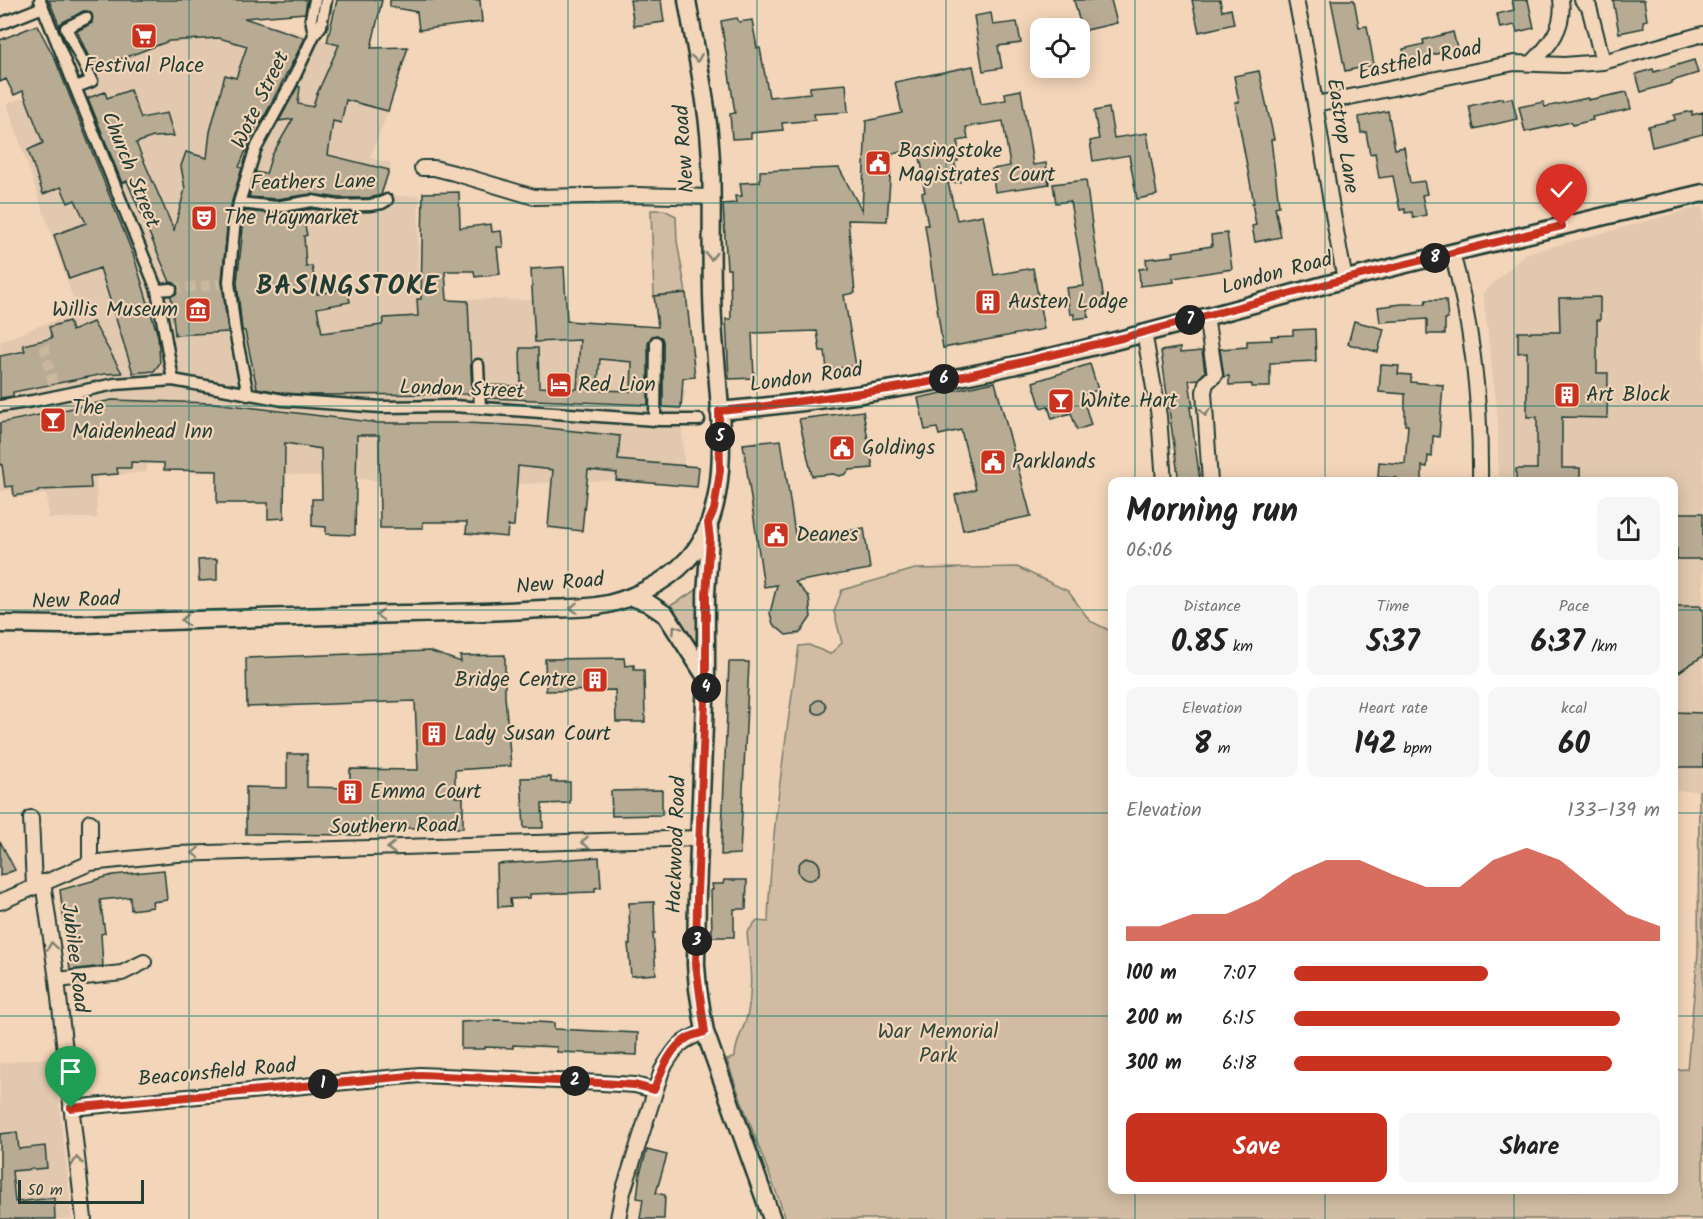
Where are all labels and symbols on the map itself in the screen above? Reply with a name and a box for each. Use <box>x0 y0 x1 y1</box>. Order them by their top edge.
supermarket icon: Festival Place <box>129 21 159 51</box>
street label: Eastfield Road <box>1355 32 1486 90</box>
street label: Wote Street <box>223 45 299 155</box>
place label: Festival Place <box>84 50 205 83</box>
one-way arrow <box>690 52 703 62</box>
street label: Eastrop Lane <box>1317 76 1367 196</box>
street label: New Road <box>665 103 705 194</box>
street label: Church Street <box>92 107 169 234</box>
place label: Basingstoke Magistrates Court <box>898 135 1056 192</box>
public building icon: Basingstoke Magistrates Court <box>863 148 893 178</box>
pin <box>1536 164 1587 226</box>
street label: Feathers Lane <box>250 165 377 201</box>
place label: The Haymarket <box>224 202 360 235</box>
theatre icon: The Haymarket <box>189 203 219 233</box>
street label: London Road <box>1218 243 1337 305</box>
pin: 8 <box>1420 243 1450 273</box>
one-way arrow <box>705 251 717 260</box>
district label: BASINGSTOKE <box>256 265 440 308</box>
place label: Austen Lodge <box>1008 286 1128 319</box>
building icon: Austen Lodge <box>973 287 1003 317</box>
place label: Willis Museum <box>52 294 178 327</box>
museum icon: Willis Museum <box>183 295 213 325</box>
pin: 7 <box>1175 305 1205 335</box>
street label: London Road <box>747 354 865 402</box>
pin: 6 <box>929 364 959 394</box>
place label: Red Lion <box>578 369 656 402</box>
hotel icon: Red Lion <box>544 370 574 400</box>
street label: London Street <box>399 371 526 409</box>
place label: Art Block <box>1586 379 1670 412</box>
building icon: Art Block <box>1552 380 1582 410</box>
place label: White Hart <box>1080 385 1179 418</box>
bar icon: White Hart <box>1046 386 1076 416</box>
place label: The Maidenhead Inn <box>72 392 213 449</box>
bar icon: The Maidenhead Inn <box>38 405 68 435</box>
one-way arrow <box>1198 407 1211 416</box>
pin: 5 <box>705 422 735 452</box>
place label: Goldings <box>862 432 935 465</box>
public building icon: Goldings <box>827 433 857 463</box>
place label: Parklands <box>1012 446 1096 479</box>
public building icon: Parklands <box>978 447 1008 477</box>
place label: Deanes <box>796 519 858 552</box>
public building icon: Deanes <box>761 520 791 550</box>
street label: New Road <box>515 564 606 604</box>
street label: New Road <box>31 583 121 619</box>
one-way arrow <box>570 601 579 614</box>
one-way arrow <box>375 609 384 621</box>
one-way arrow <box>180 614 189 627</box>
one-way arrow <box>672 625 683 636</box>
place label: Bridge Centre <box>455 664 577 697</box>
building icon: Bridge Centre <box>580 665 610 695</box>
pin: 4 <box>691 673 721 703</box>
place label: Lady Susan Court <box>454 718 612 751</box>
building icon: Lady Susan Court <box>419 719 449 749</box>
street label: Hackwood Road <box>658 775 696 914</box>
place label: Emma Court <box>370 776 482 809</box>
building icon: Emma Court <box>335 777 365 807</box>
street label: Southern Road <box>330 809 459 845</box>
one-way arrow <box>581 835 590 848</box>
one-way arrow <box>386 841 395 854</box>
one-way arrow <box>191 847 200 859</box>
street label: Jubilee Road <box>51 901 97 1015</box>
pin: 3 <box>682 926 712 956</box>
one-way arrow <box>47 942 59 951</box>
park label: War Memorial Park <box>878 1016 998 1073</box>
pin <box>45 1046 96 1108</box>
street label: Beaconsfield Road <box>137 1050 298 1096</box>
pin: 2 <box>560 1066 590 1096</box>
pin: 1 <box>308 1069 338 1099</box>
one-way arrow <box>71 1156 84 1165</box>
scale bar <box>18 1177 144 1204</box>

